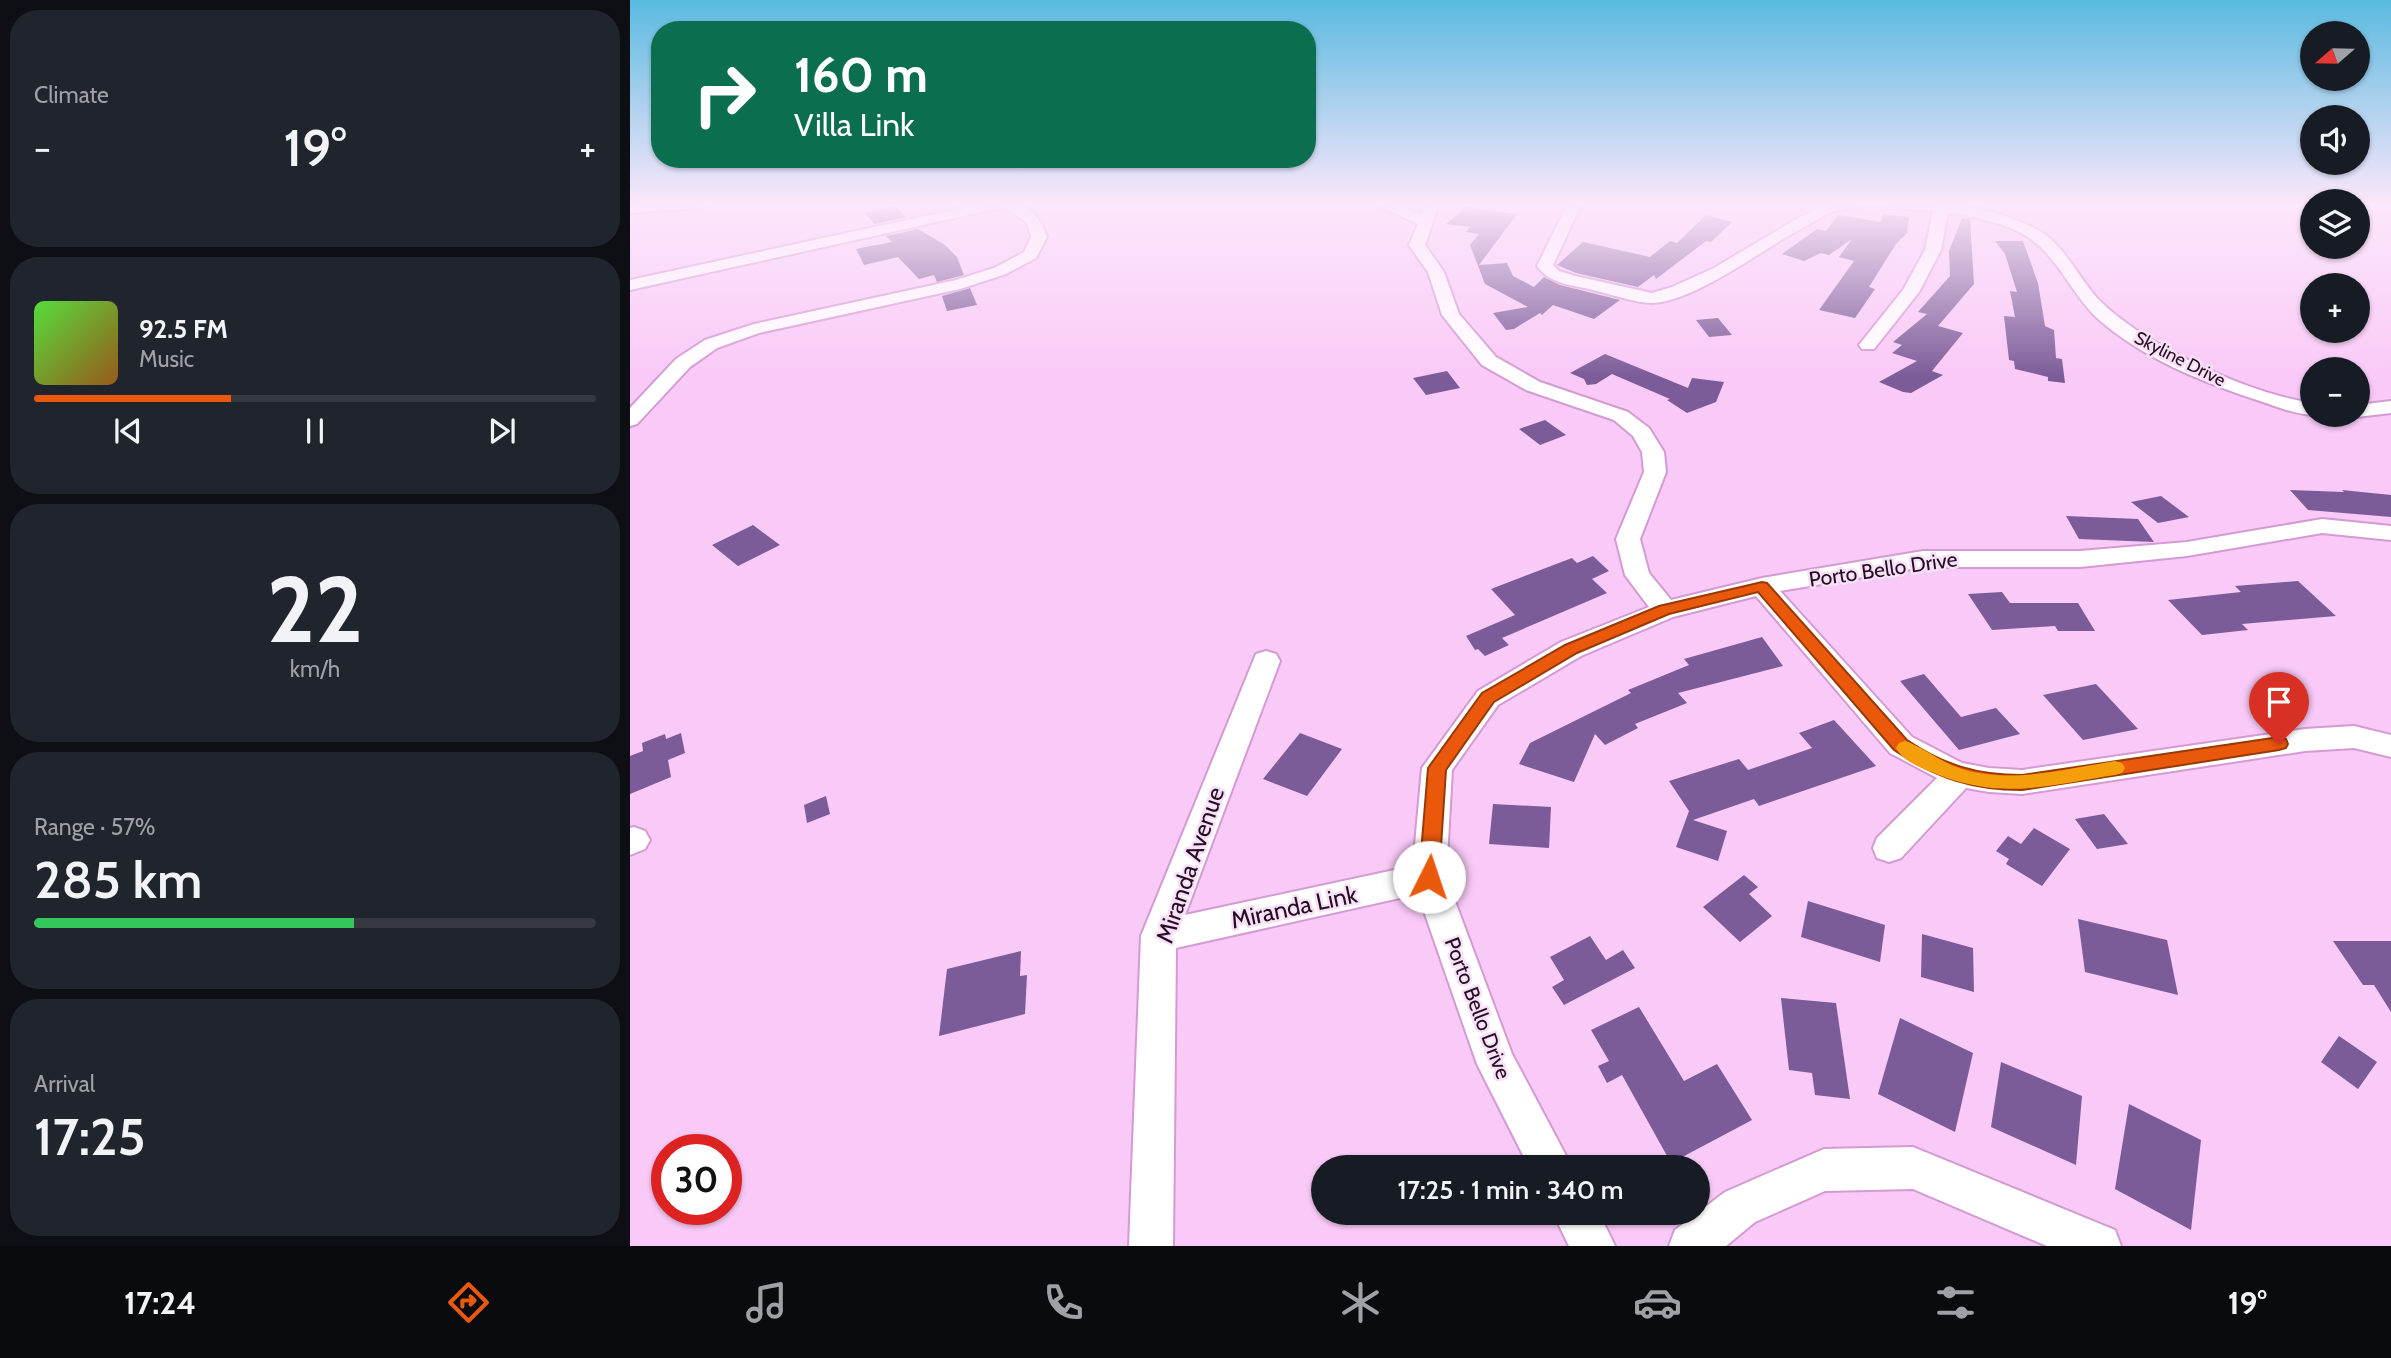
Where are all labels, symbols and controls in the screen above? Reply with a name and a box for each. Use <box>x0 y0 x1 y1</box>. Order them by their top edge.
north arrow <box>2300 21 2370 91</box>
map controls <box>2300 21 2370 427</box>
text: 160 m <box>794 45 928 104</box>
icon: right <box>679 49 770 140</box>
text: Climate <box>34 81 109 109</box>
text: Villa Link <box>794 105 914 144</box>
button: sound <box>2300 105 2370 175</box>
text: 19° <box>284 116 346 179</box>
text: − <box>34 124 51 171</box>
text: + <box>579 124 596 171</box>
button: layers <box>2300 189 2370 259</box>
button: + <box>2300 273 2370 343</box>
text: 92.5 FM <box>139 313 228 345</box>
street label: Skyline Drive <box>2131 327 2229 391</box>
text: Music <box>139 345 194 373</box>
button: − <box>2300 357 2370 427</box>
icon: previous <box>109 412 147 450</box>
icon: pause <box>296 412 334 450</box>
icon: next <box>483 412 521 450</box>
street label: Porto Bello Drive <box>1807 546 1959 592</box>
text: 22 <box>267 554 363 665</box>
text: km/h <box>290 655 340 683</box>
pin <box>2249 672 2309 744</box>
icon: arrive <box>2260 683 2298 721</box>
street label: Miranda Avenue <box>1150 783 1230 947</box>
text: Range · 57% <box>34 813 155 841</box>
position arrow <box>1392 840 1466 914</box>
text: 285 km <box>34 848 202 911</box>
street label: Miranda Link <box>1228 879 1360 935</box>
street label: Porto Bello Drive <box>1440 934 1517 1083</box>
text: Arrival <box>34 1070 95 1098</box>
text: 17:25 <box>34 1105 145 1168</box>
speed limit sign: 30 <box>651 1134 742 1225</box>
text: 17:25 · 1 min · 340 m <box>1398 1174 1623 1206</box>
icon: directions <box>444 1278 493 1327</box>
icon: music <box>742 1278 791 1327</box>
icon: phone <box>1039 1278 1088 1327</box>
icon: climate <box>1336 1278 1385 1327</box>
icon: car <box>1633 1278 1682 1327</box>
icon: filters <box>1931 1278 1980 1327</box>
text: 17:24 <box>124 1283 196 1322</box>
text: 19° <box>2228 1283 2267 1322</box>

